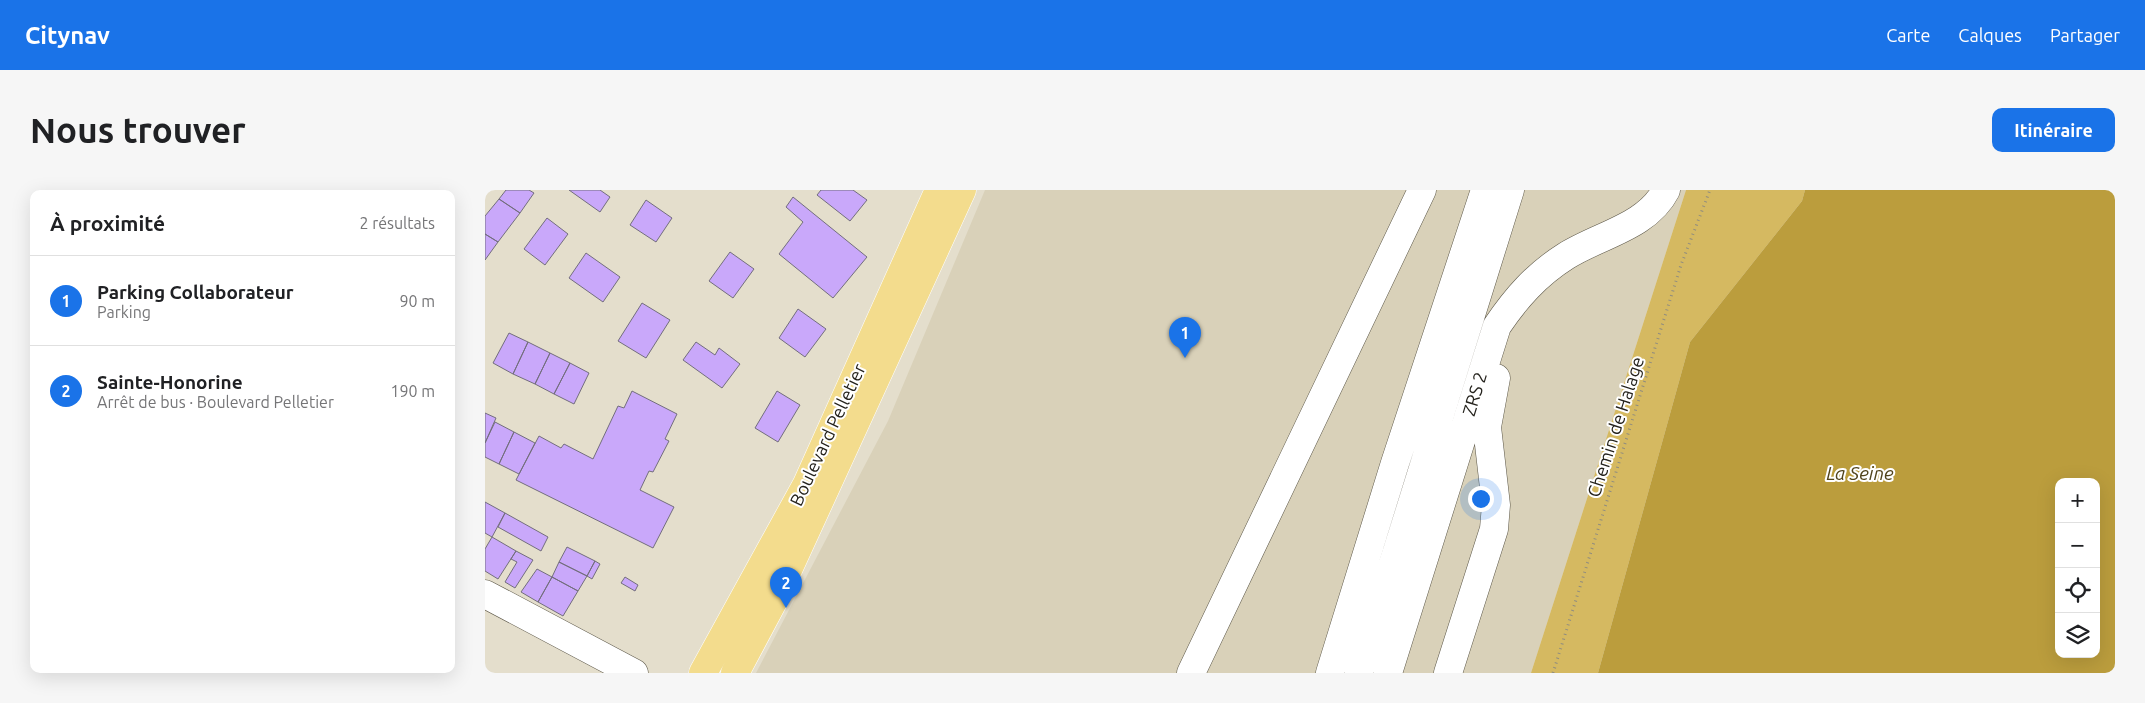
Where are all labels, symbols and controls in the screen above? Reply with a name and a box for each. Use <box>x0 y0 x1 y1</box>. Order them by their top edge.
text: Citynav <box>25 22 110 49</box>
text: Carte <box>1886 25 1930 45</box>
text: Calques <box>1958 25 2022 45</box>
text: Partager <box>2050 25 2120 45</box>
button: Itinéraire <box>1992 108 2115 152</box>
text: Nous trouver <box>30 110 246 150</box>
text: À proximité <box>50 211 165 235</box>
text: 2 résultats <box>359 214 435 232</box>
text: Parking Collaborateur <box>97 281 294 303</box>
text: 1 <box>61 292 71 310</box>
text: 90 m <box>399 292 435 310</box>
text: Parking <box>97 303 151 321</box>
pin: 1 <box>1169 317 1201 358</box>
street label: Chemin de Halage <box>1583 354 1647 499</box>
street label: Boulevard Pelletier <box>785 360 869 509</box>
street label: ZRS 2 <box>1458 369 1490 418</box>
text: Sainte-Honorine <box>97 371 243 393</box>
text: 2 <box>61 382 71 400</box>
text: 190 m <box>390 382 435 400</box>
text: Arrêt de bus · Boulevard Pelletier <box>97 393 334 411</box>
water label: La Seine <box>1826 462 1894 484</box>
map controls <box>2055 478 2100 658</box>
button: + <box>2055 478 2100 523</box>
your location <box>1468 486 1494 512</box>
button: − <box>2055 523 2100 568</box>
pin: 2 <box>770 567 802 608</box>
button: locate <box>2055 568 2100 613</box>
button: layers <box>2055 613 2100 658</box>

